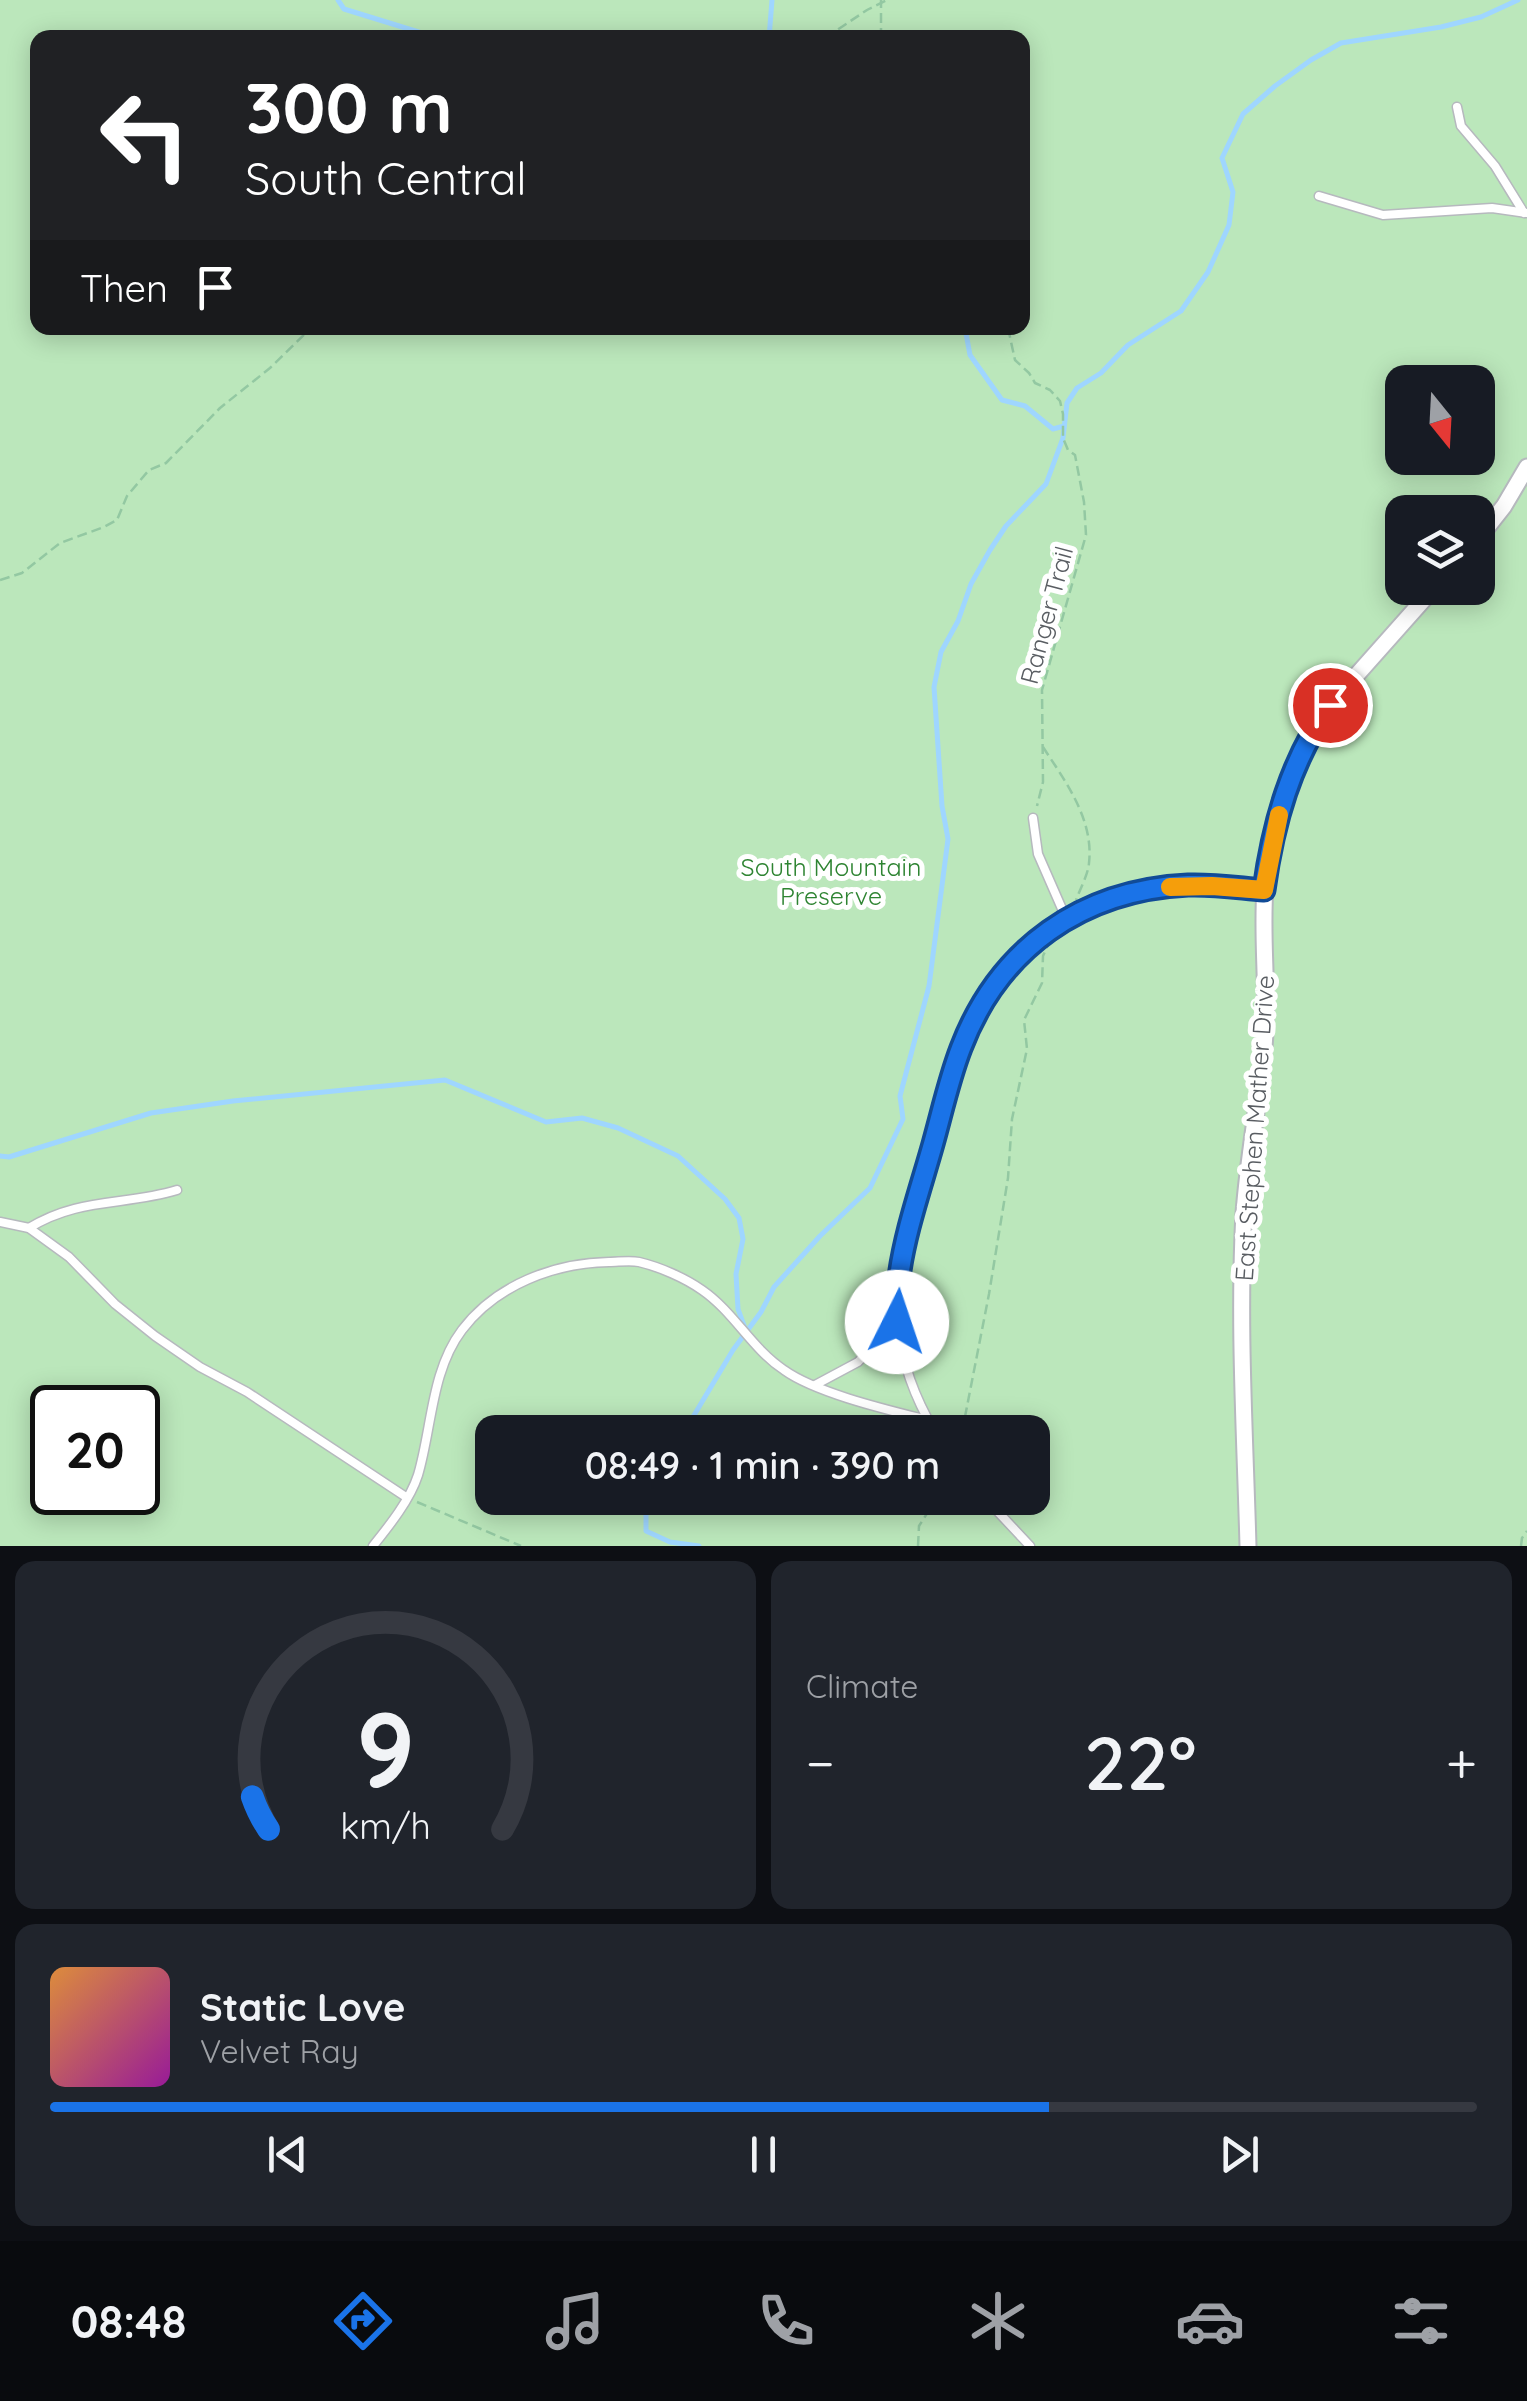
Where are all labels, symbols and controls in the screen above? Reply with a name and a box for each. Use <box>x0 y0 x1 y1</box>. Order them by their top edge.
text: 300 m <box>245 63 453 151</box>
icon: left <box>80 70 210 200</box>
text: South Central <box>245 150 527 206</box>
icon: arrive <box>188 260 243 315</box>
text: Then <box>80 264 168 312</box>
north arrow <box>1385 365 1495 475</box>
map controls <box>1385 365 1495 605</box>
button: layers <box>1385 495 1495 605</box>
street label: Ranger Trail <box>1013 543 1079 687</box>
pin <box>1288 663 1373 748</box>
icon: arrive <box>1303 678 1358 733</box>
park label: South Mountain Preserve <box>741 851 921 911</box>
street label: East Stephen Mather Drive <box>1228 974 1280 1282</box>
position arrow <box>845 1270 949 1374</box>
speed limit sign: 20 <box>30 1385 160 1515</box>
text: 08:49 · 1 min · 390 m <box>585 1441 940 1489</box>
text: Climate <box>806 1666 918 1706</box>
text: 9 <box>356 1683 415 1813</box>
text: 22° <box>1084 1715 1197 1809</box>
text: − <box>806 1728 835 1797</box>
text: + <box>1446 1728 1477 1797</box>
text: km/h <box>340 1803 431 1848</box>
text: Static Love <box>200 1983 405 2031</box>
text: Velvet Ray <box>200 2031 359 2071</box>
icon: previous <box>260 2127 315 2182</box>
icon: pause <box>736 2127 791 2182</box>
icon: next <box>1212 2127 1267 2182</box>
icon: directions <box>328 2286 398 2356</box>
icon: music <box>540 2286 610 2356</box>
icon: phone <box>751 2286 821 2356</box>
icon: climate <box>963 2286 1033 2356</box>
icon: car <box>1175 2286 1245 2356</box>
icon: filters <box>1386 2286 1456 2356</box>
text: 08:48 <box>71 2293 187 2349</box>

